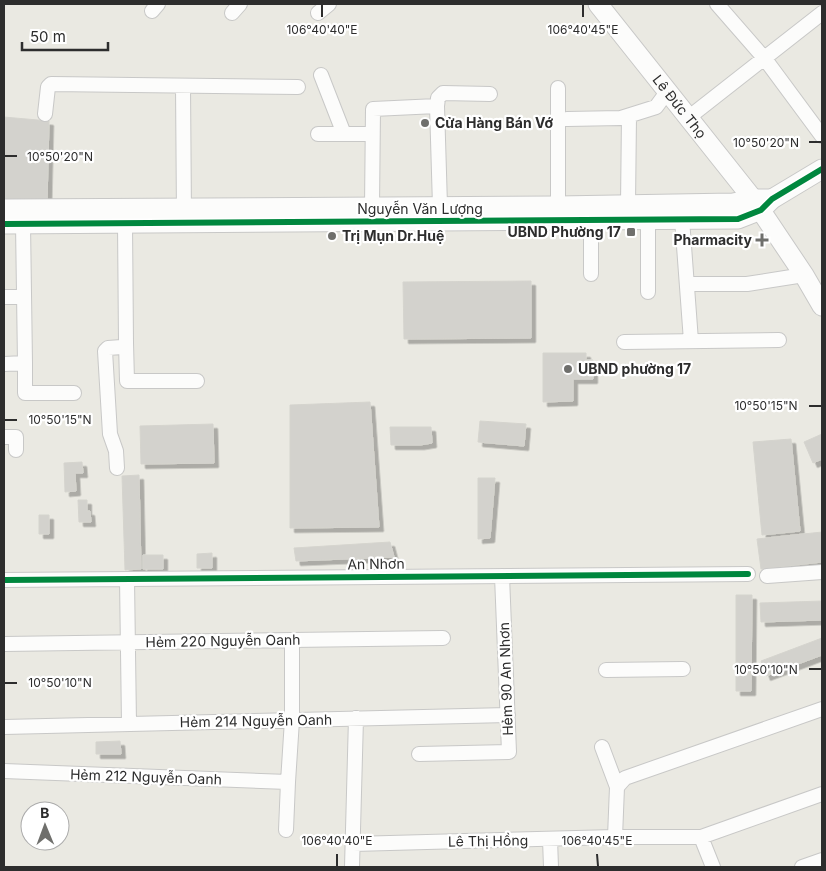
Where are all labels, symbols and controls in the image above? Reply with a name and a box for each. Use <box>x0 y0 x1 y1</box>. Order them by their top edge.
scale bar <box>22 20 109 52</box>
text: 106°40'40"E <box>286 22 358 37</box>
text: 106°40'45"E <box>548 22 618 37</box>
text: 50 m <box>30 27 66 46</box>
street label: Lê Đức Thọ <box>649 71 710 141</box>
place label: Cửa Hàng Bán Vớ <box>435 114 554 131</box>
marker: Cửa Hàng Bán Vớ <box>419 117 431 129</box>
text: 10°50'20"N <box>733 135 799 150</box>
text: 10°50'20"N <box>27 149 93 164</box>
street label: Nguyễn Văn Lượng <box>357 200 483 217</box>
place label: UBND Phường 17 <box>508 223 621 240</box>
marker: UBND Phường 17 <box>625 226 637 238</box>
place label: Trị Mụn Dr.Huệ <box>342 227 444 245</box>
marker: Trị Mụn Dr.Huệ <box>326 230 338 242</box>
place label: Pharmacity <box>673 231 753 248</box>
marker: Pharmacity <box>756 234 768 246</box>
place label: UBND phường 17 <box>578 360 691 377</box>
marker: UBND phường 17 <box>562 363 574 375</box>
text: 10°50'15"N <box>734 398 798 413</box>
text: 10°50'15"N <box>28 412 92 427</box>
street label: An Nhơn <box>347 555 405 572</box>
street label: Hẻm 90 An Nhơn <box>495 622 516 736</box>
street label: Hẻm 220 Nguyễn Oanh <box>145 631 301 650</box>
text: 10°50'10"N <box>734 662 798 677</box>
text: 10°50'10"N <box>28 675 92 690</box>
street label: Hẻm 214 Nguyễn Oanh <box>180 711 332 730</box>
street label: Hẻm 212 Nguyễn Oanh <box>70 765 222 788</box>
north arrow <box>20 801 70 851</box>
text: B <box>40 804 50 821</box>
street label: Lê Thị Hồng <box>448 831 528 850</box>
text: 106°40'40"E <box>301 833 373 848</box>
text: 106°40'45"E <box>562 833 632 848</box>

